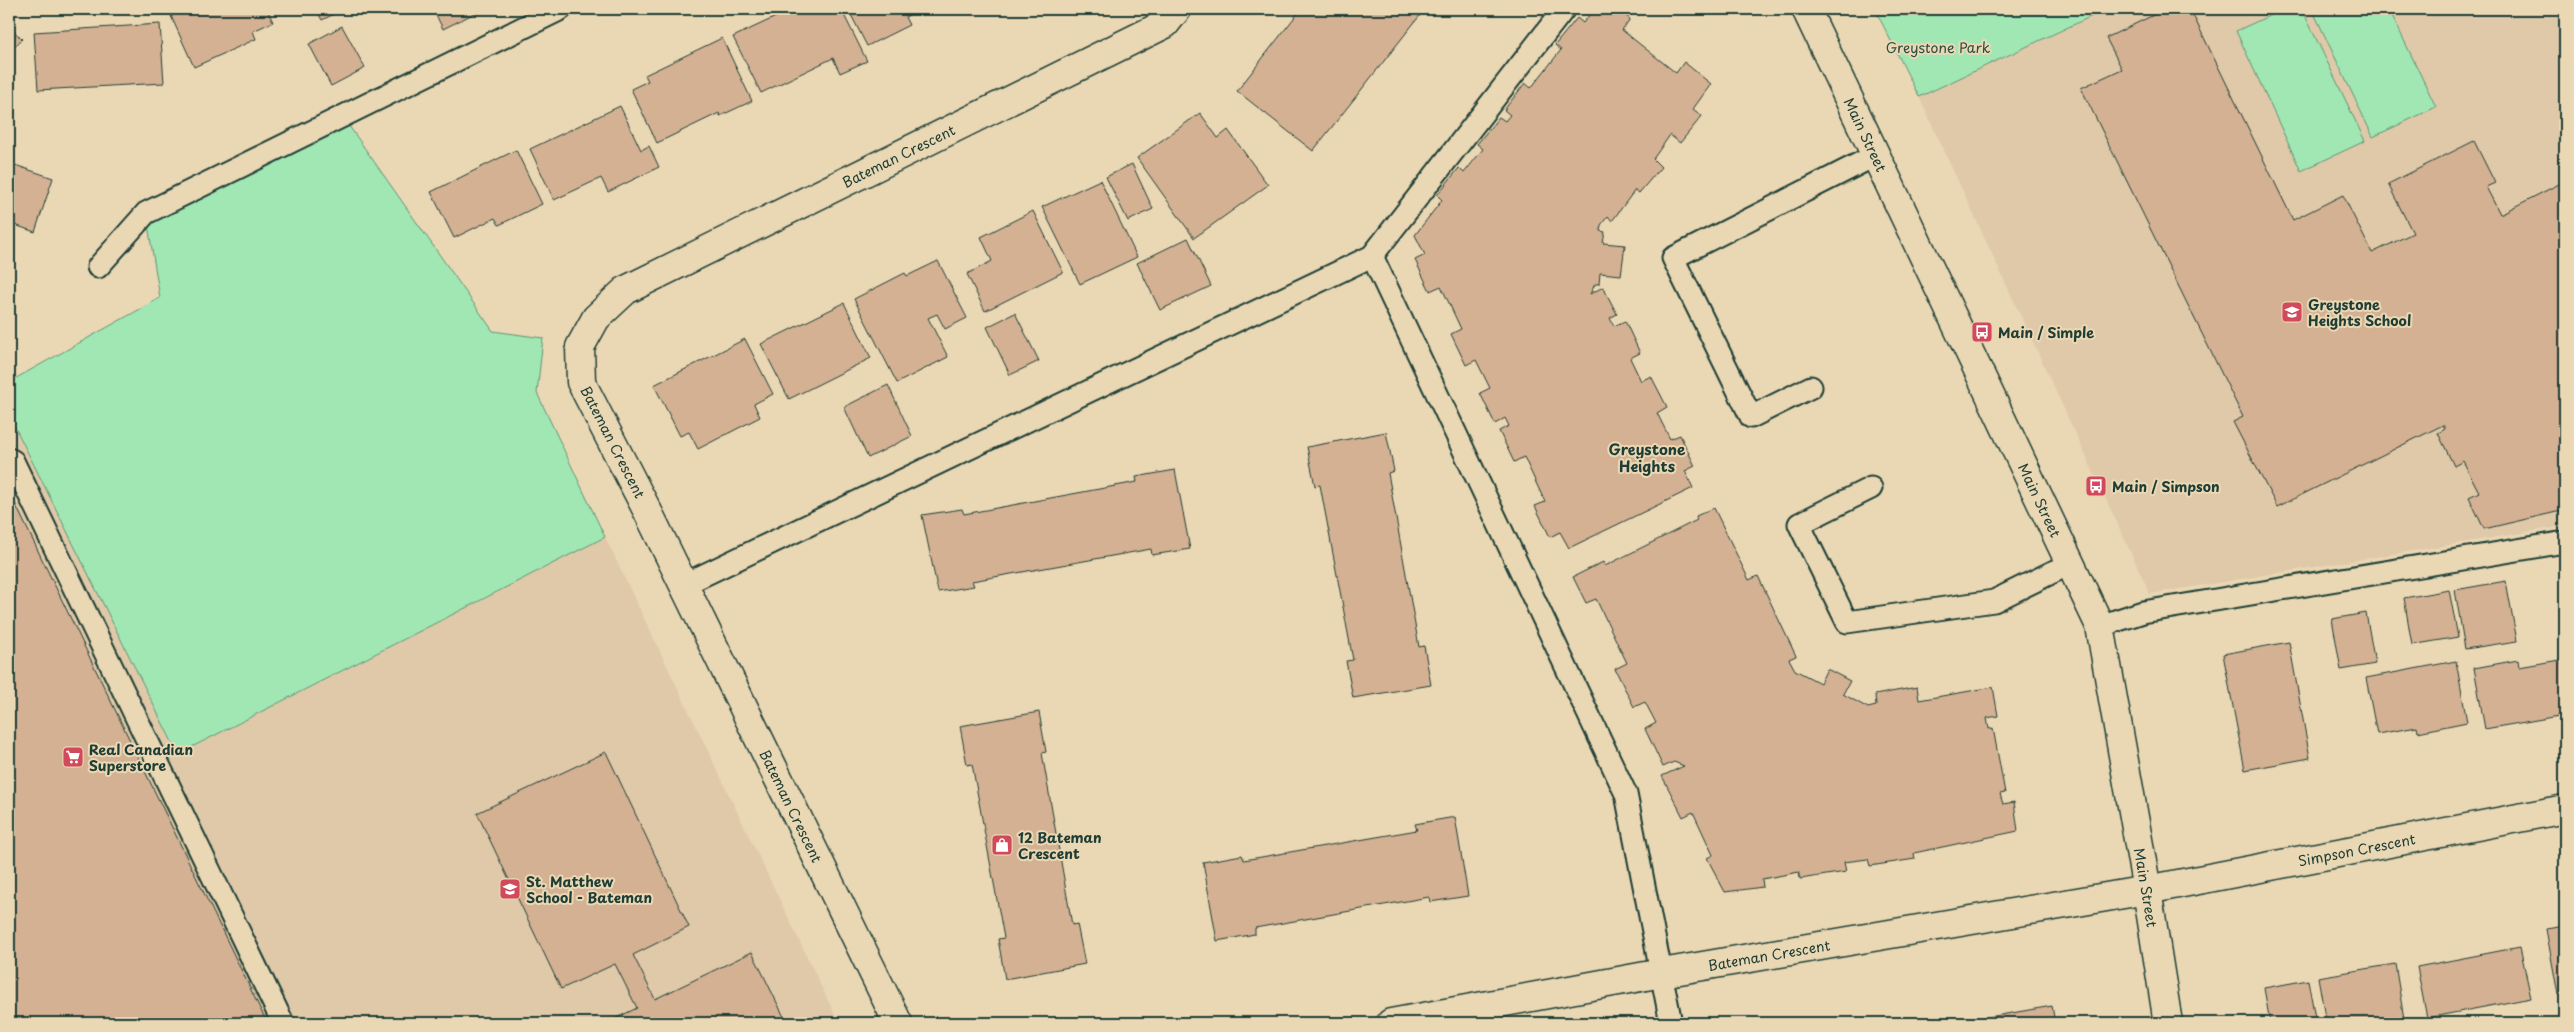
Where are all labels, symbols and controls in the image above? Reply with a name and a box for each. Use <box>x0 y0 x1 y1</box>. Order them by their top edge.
park label: Greystone Park <box>1886 37 1991 58</box>
street label: Main Street <box>1839 94 1893 175</box>
street label: Bateman Crescent <box>838 119 959 192</box>
place label: Greystone Heights School <box>2308 294 2411 331</box>
school or university icon: Greystone Heights School <box>2280 300 2304 324</box>
bus stop icon: Main / Simple <box>1970 320 1994 344</box>
place label: Main / Simple <box>1998 322 2094 343</box>
street label: Bateman Crescent <box>576 382 651 502</box>
district label: Greystone Heights <box>1608 437 1686 477</box>
street label: Main Street <box>2013 459 2067 541</box>
bus stop icon: Main / Simpson <box>2084 474 2108 498</box>
place label: Main / Simpson <box>2112 476 2220 497</box>
place label: Real Canadian Superstore <box>89 739 193 776</box>
supermarket icon: Real Canadian Superstore <box>61 745 85 769</box>
street label: Bateman Crescent <box>755 746 828 866</box>
place label: 12 Bateman Crescent <box>1018 827 1102 864</box>
street label: Simpson Crescent <box>2296 828 2417 871</box>
shop icon: 12 Bateman Crescent <box>990 833 1014 857</box>
street label: Main Street <box>2129 846 2163 929</box>
place label: St. Matthew School - Bateman <box>526 871 652 908</box>
school or university icon: St. Matthew School - Bateman <box>498 877 522 901</box>
street label: Bateman Crescent <box>1706 934 1832 975</box>

